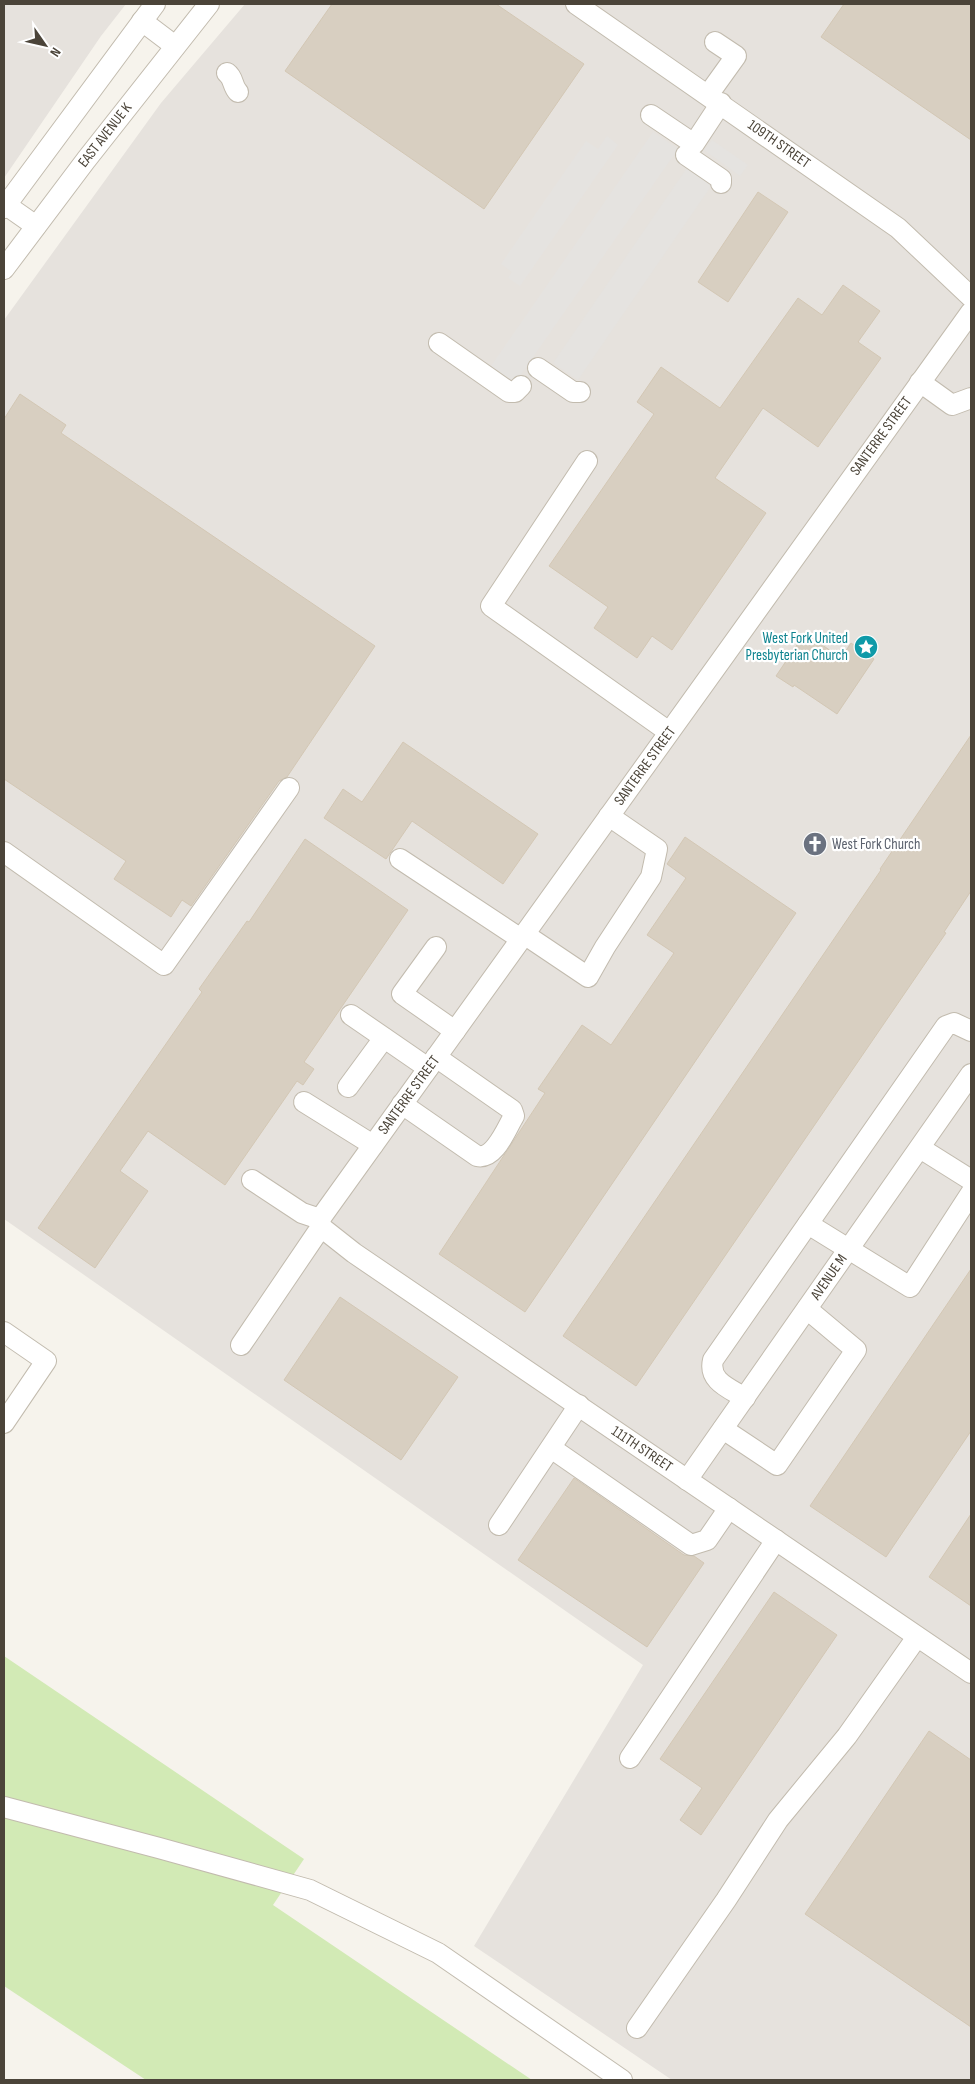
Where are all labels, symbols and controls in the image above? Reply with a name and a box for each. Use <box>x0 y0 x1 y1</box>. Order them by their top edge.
north arrow <box>20 20 70 70</box>
text: N <box>46 44 65 60</box>
street label: EAST AVENUE K <box>74 99 136 171</box>
street label: 109TH STREET <box>744 115 814 173</box>
street label: SANTERRE STREET <box>846 393 916 479</box>
place label: West Fork United Presbyterian Church <box>746 629 848 665</box>
place icon: West Fork United Presbyterian Church <box>853 634 879 660</box>
street label: SANTERRE STREET <box>610 723 680 809</box>
church icon: West Fork Church <box>802 831 828 857</box>
place label: West Fork Church <box>832 835 920 854</box>
street label: SANTERRE STREET <box>374 1052 444 1138</box>
street label: AVENUE M <box>806 1250 852 1304</box>
street label: 111TH STREET <box>608 1422 676 1476</box>

